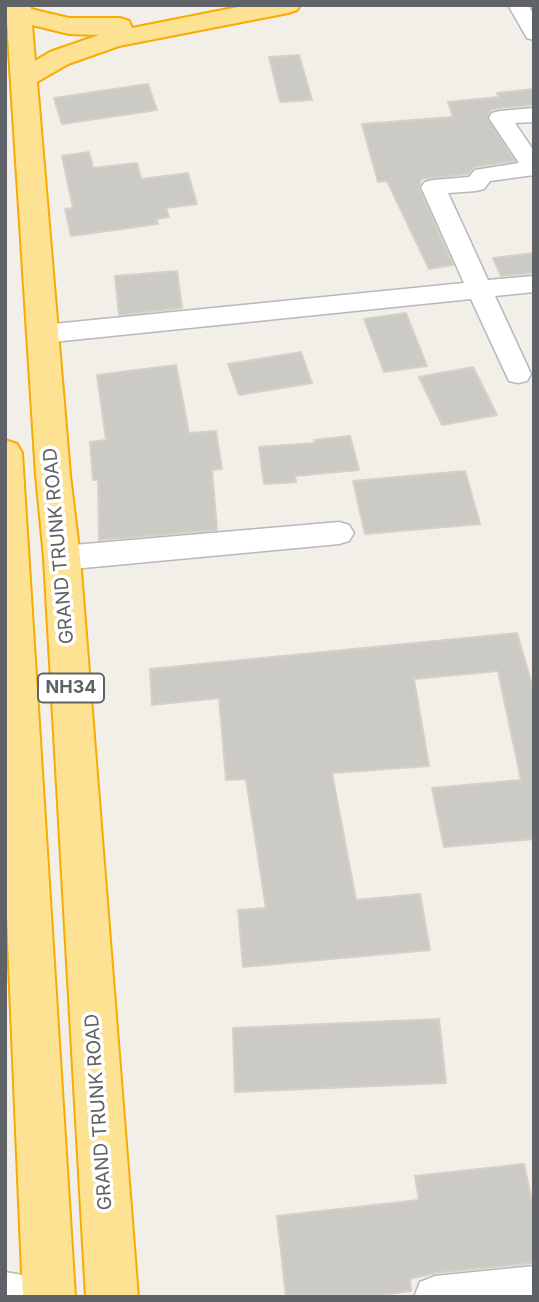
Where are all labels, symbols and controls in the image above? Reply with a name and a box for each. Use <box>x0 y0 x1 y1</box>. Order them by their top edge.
street label: GRAND TRUNK ROAD <box>39 447 79 645</box>
road number: NH34 <box>38 674 104 702</box>
street label: GRAND TRUNK ROAD <box>81 1013 117 1211</box>

